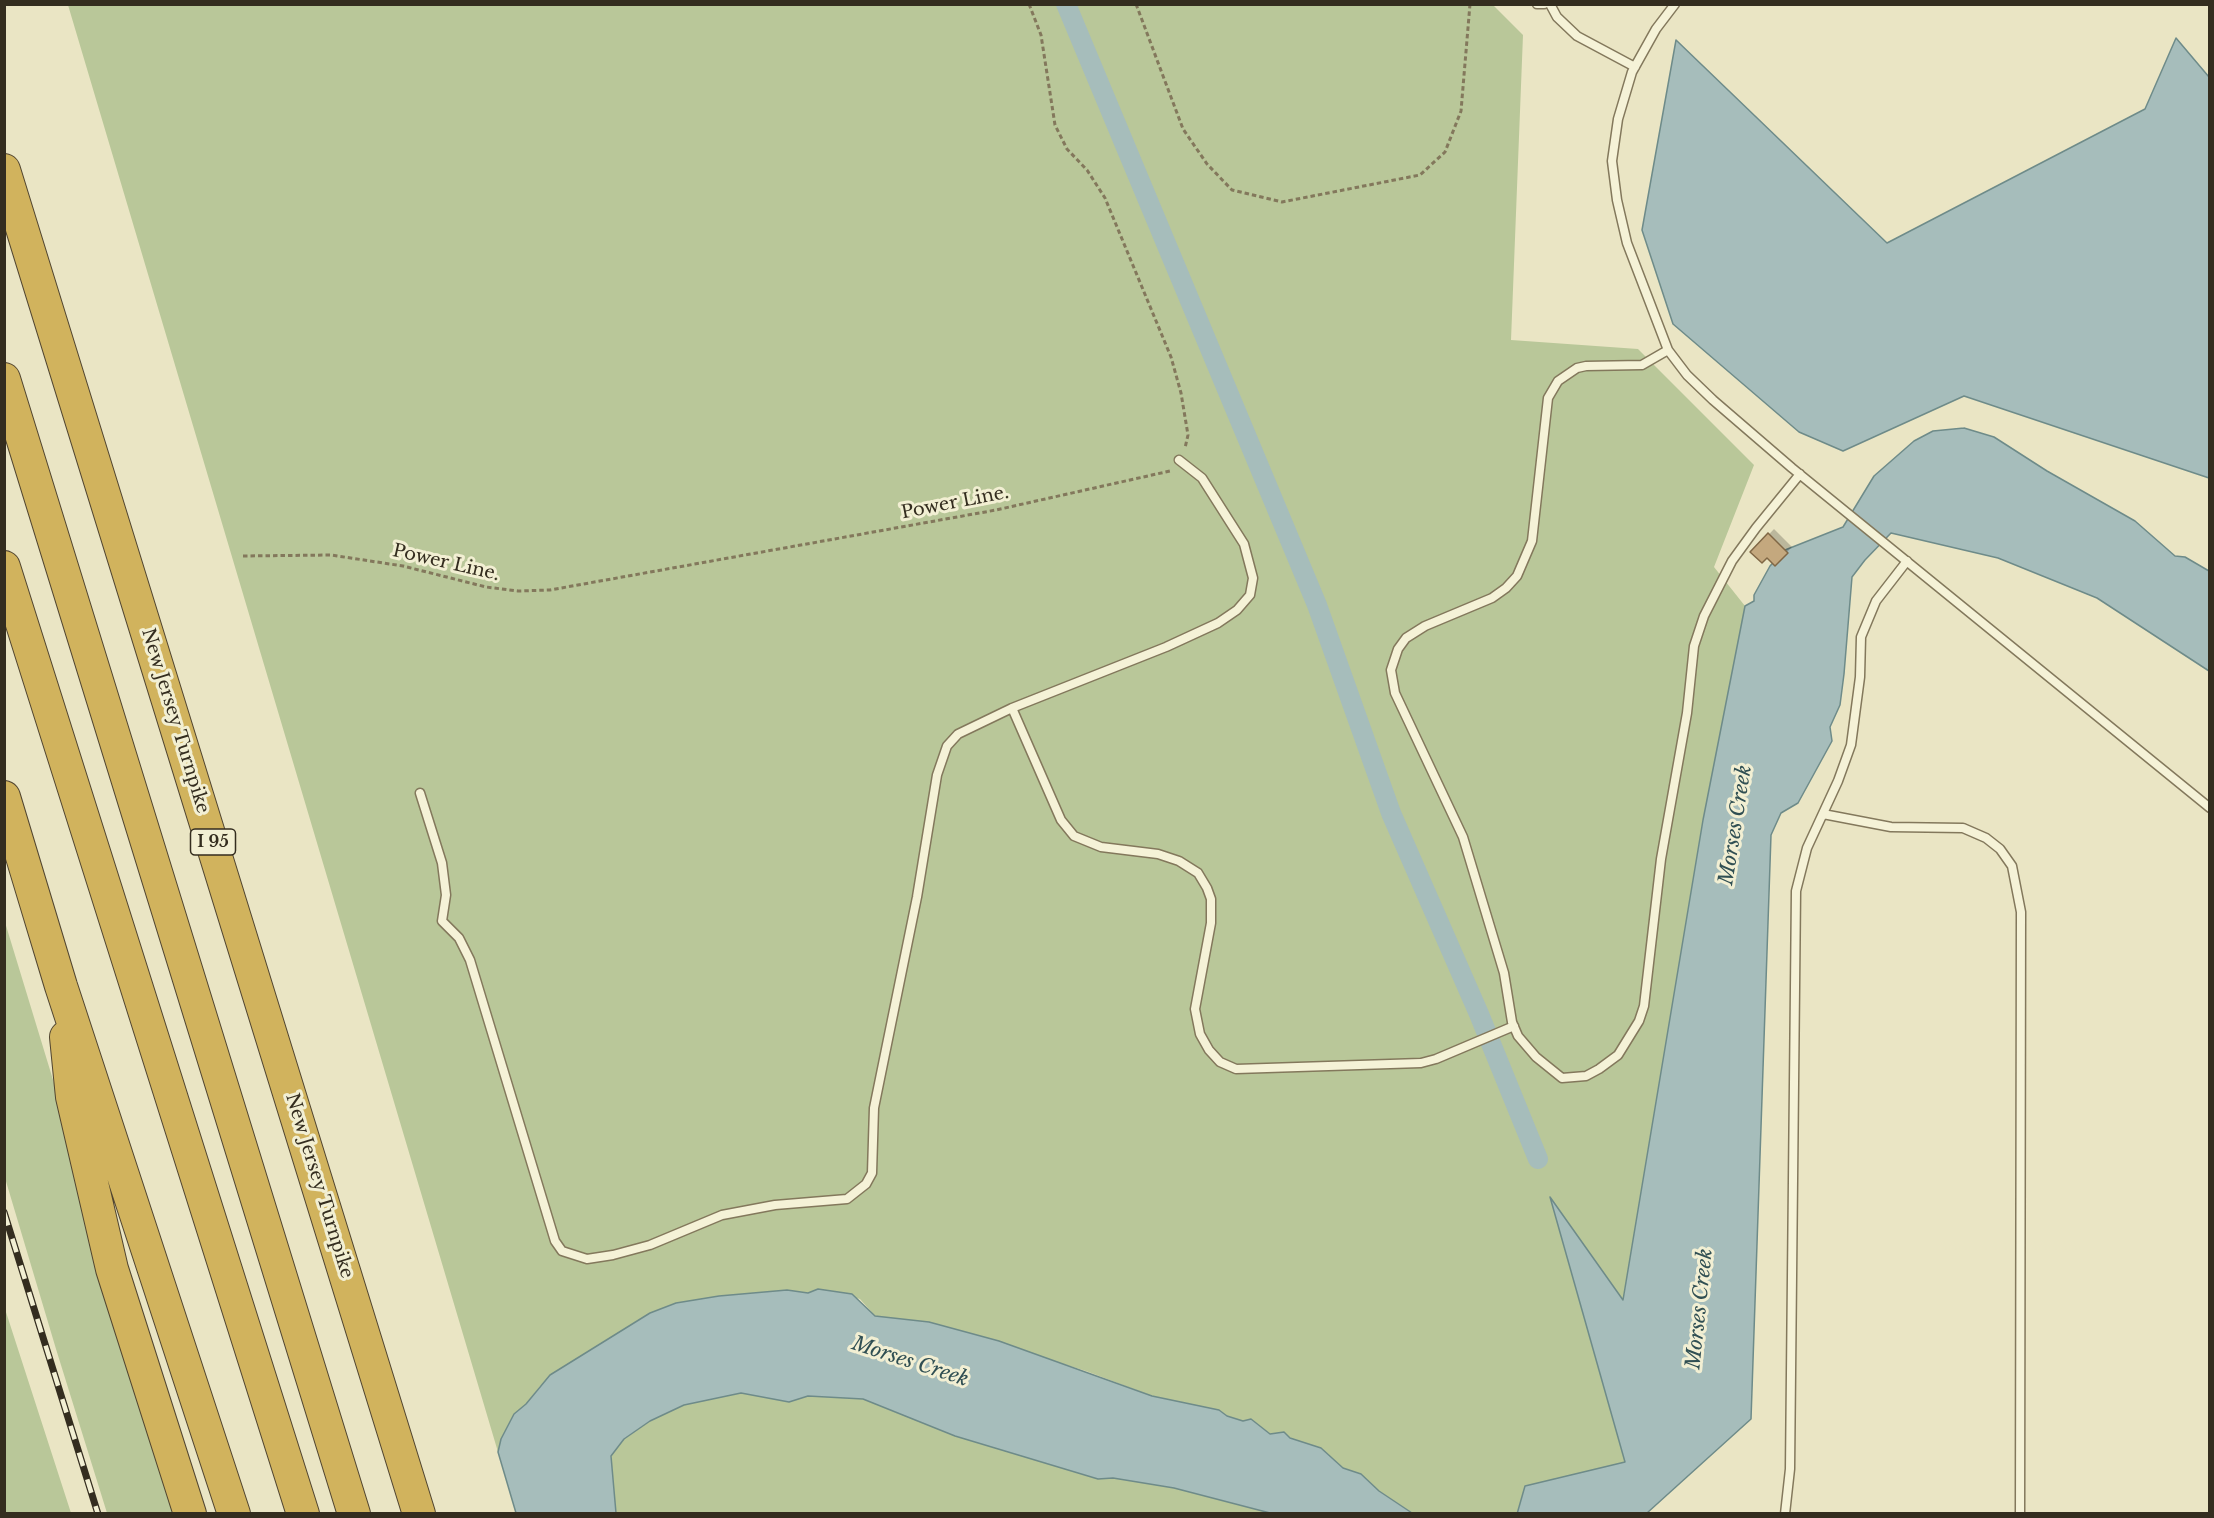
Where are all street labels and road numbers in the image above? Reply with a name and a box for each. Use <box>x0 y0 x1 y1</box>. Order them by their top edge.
street label: Power Line. <box>899 482 1011 524</box>
street label: Power Line. <box>390 540 502 586</box>
street label: New Jersey Turnpike <box>137 626 213 816</box>
road number: I 95 <box>190 829 236 855</box>
street label: New Jersey Turnpike <box>281 1091 357 1281</box>

